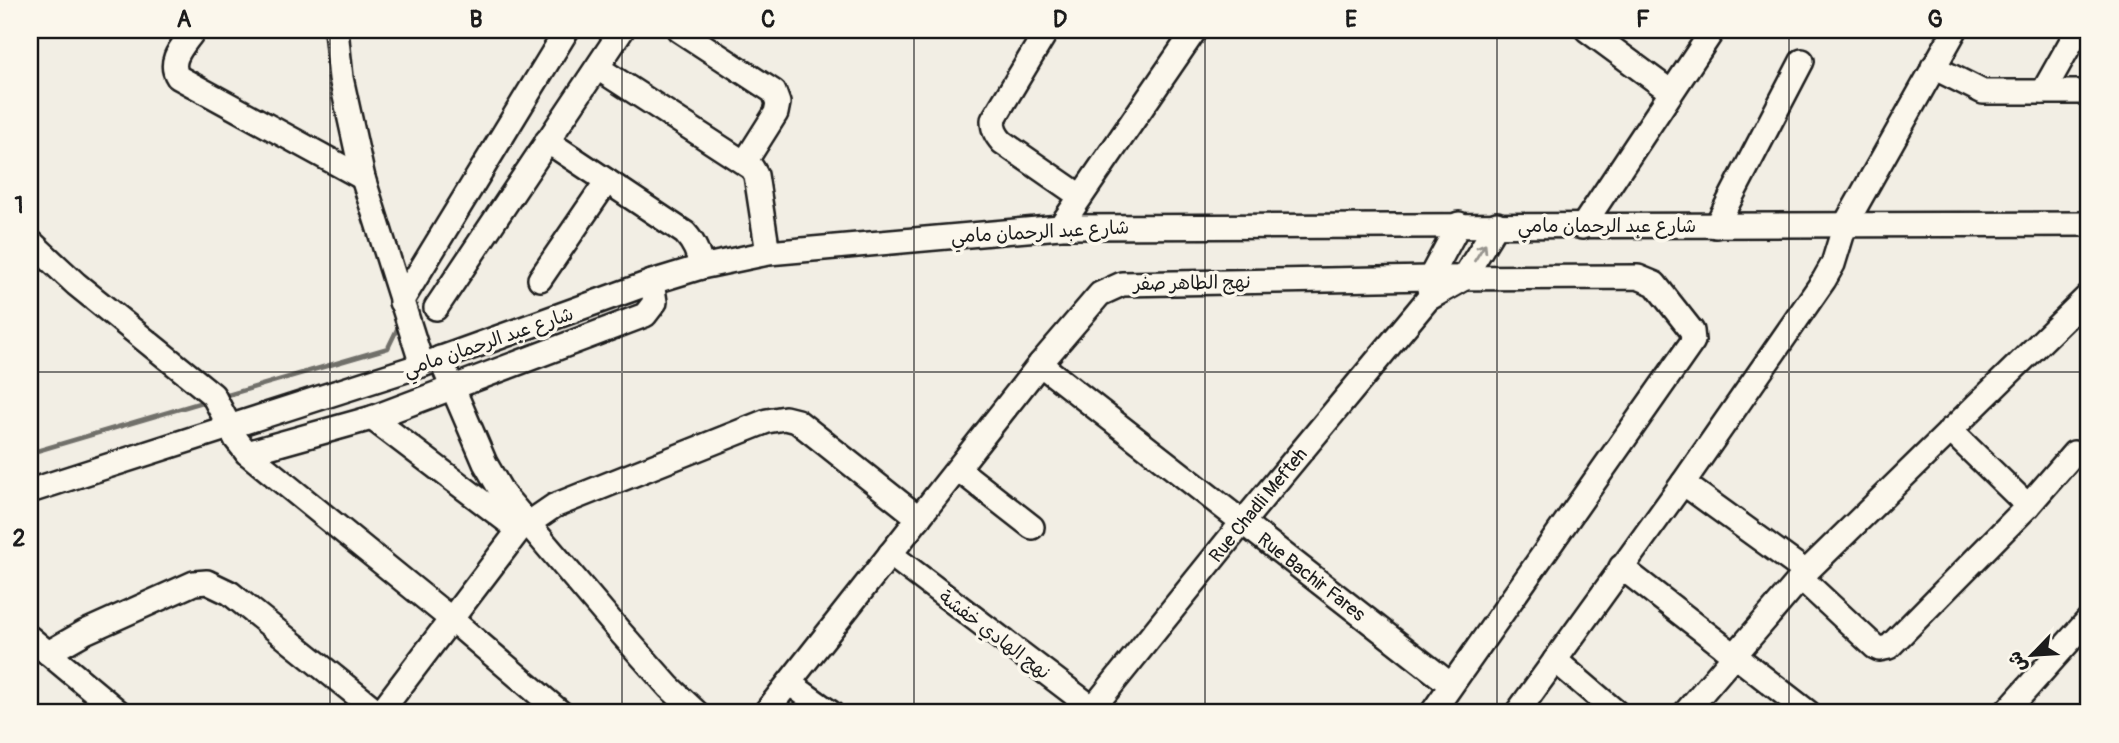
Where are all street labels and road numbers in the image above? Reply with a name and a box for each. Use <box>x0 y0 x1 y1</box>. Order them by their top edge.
street label: شارع عبد الرحمان مامي <box>1518 214 1696 242</box>
street label: شارع عبد الرحمان مامي <box>950 215 1130 253</box>
street label: نهج الطاهر صفر <box>1131 270 1251 296</box>
street label: شارع عبد الرحمان مامي <box>400 302 578 386</box>
street label: Rue Chadli Mefteh <box>1204 443 1313 568</box>
street label: Rue Bachir Fares <box>1253 528 1370 627</box>
street label: نهج الهادي خفشة <box>933 585 1055 686</box>

